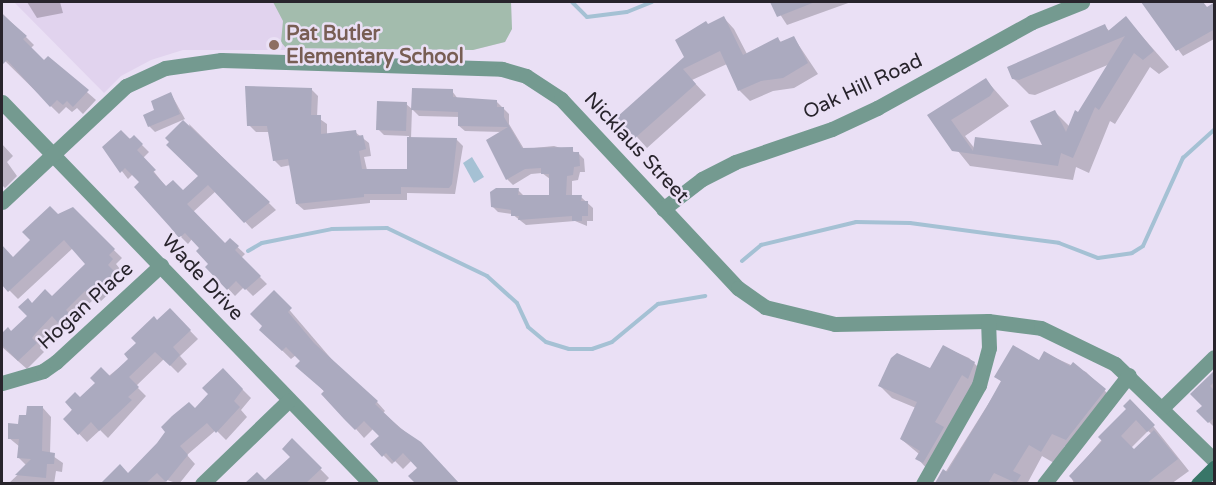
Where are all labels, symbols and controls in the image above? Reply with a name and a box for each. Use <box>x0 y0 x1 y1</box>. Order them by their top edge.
place label: Pat Butler Elementary School <box>286 22 464 69</box>
marker: Pat Butler Elementary School <box>267 38 281 52</box>
street label: Oak Hill Road <box>800 49 926 125</box>
street label: Nicklaus Street <box>579 88 693 208</box>
street label: Wade Drive <box>156 230 248 326</box>
street label: Hogan Place <box>34 257 138 355</box>

